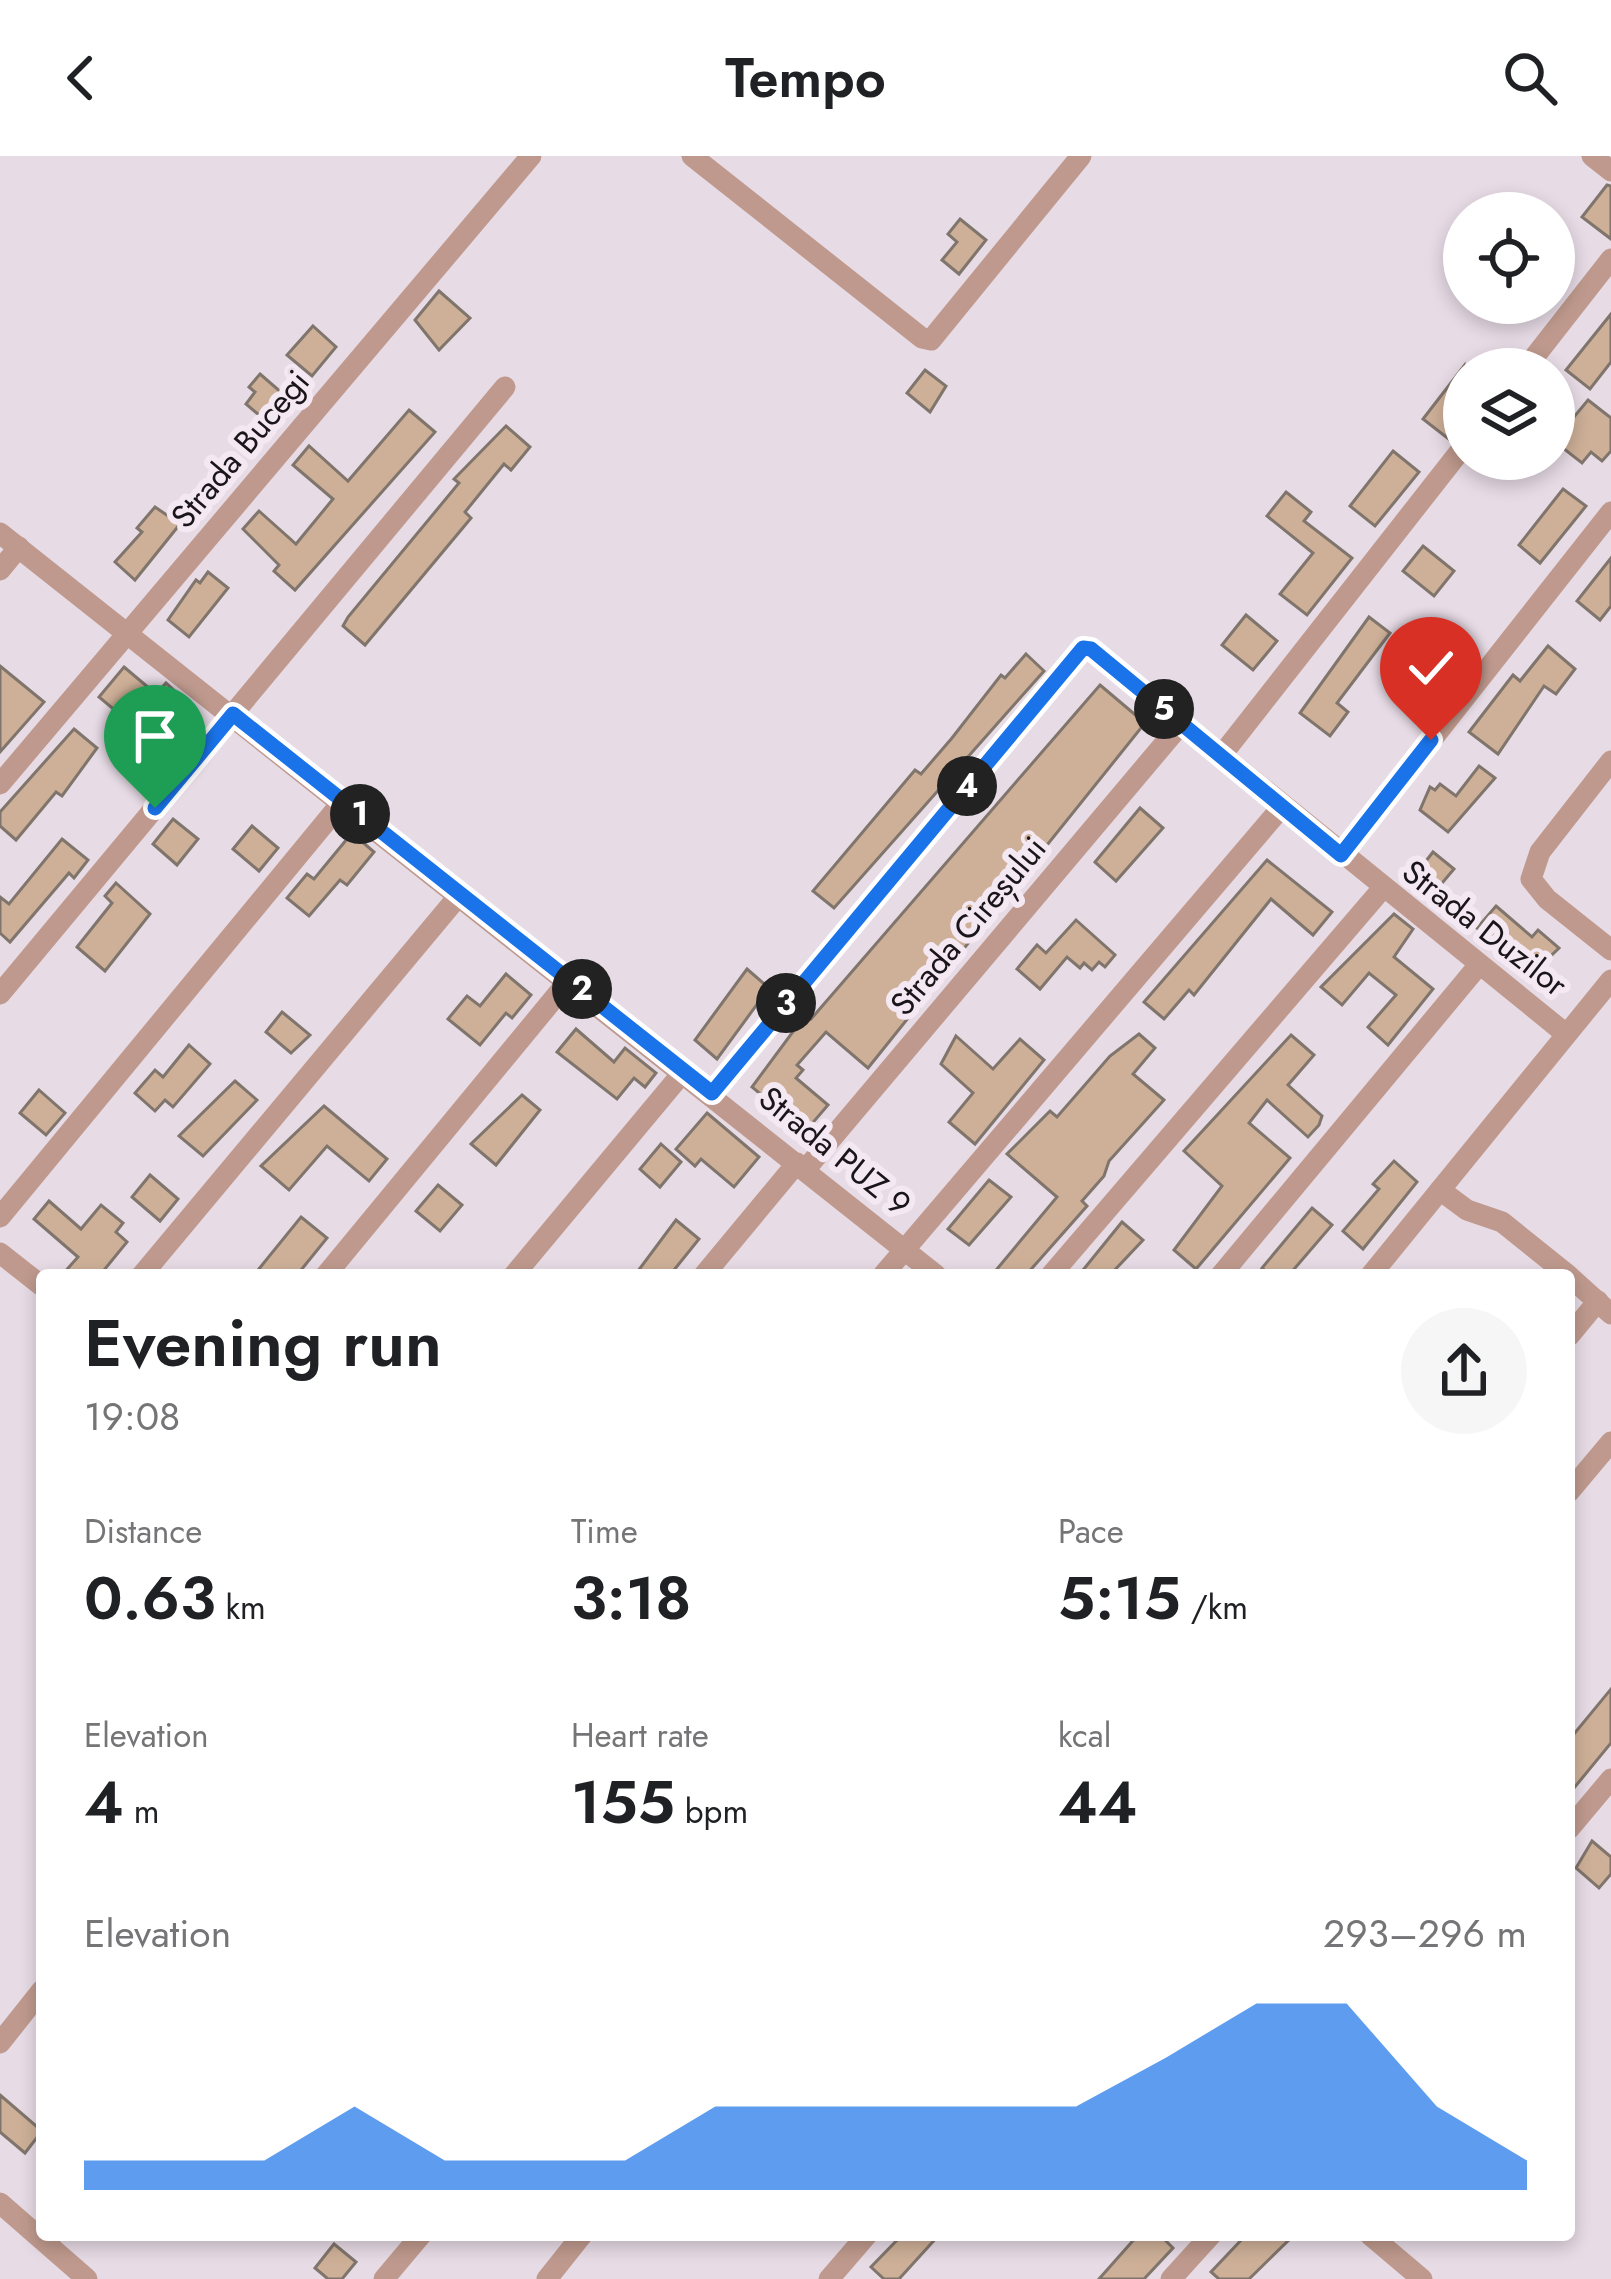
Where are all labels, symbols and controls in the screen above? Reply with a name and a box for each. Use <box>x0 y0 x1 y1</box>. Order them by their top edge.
text: Tempo <box>725 39 886 117</box>
icon: back <box>48 45 114 111</box>
icon: search <box>1497 45 1563 111</box>
map controls <box>1443 192 1575 480</box>
button: locate <box>1443 192 1575 324</box>
button: layers <box>1443 348 1575 480</box>
street label: Strada Bucegi <box>160 360 320 538</box>
pin <box>1380 617 1482 740</box>
icon: check <box>1398 635 1464 701</box>
pin: 5 <box>1134 679 1194 739</box>
pin <box>104 685 206 808</box>
text: 5 <box>1153 685 1175 732</box>
icon: arrive <box>122 703 188 769</box>
pin: 4 <box>937 756 997 816</box>
text: 4 <box>955 762 979 809</box>
pin: 1 <box>330 784 390 844</box>
text: 1 <box>352 790 368 837</box>
street label: Strada Cireșului <box>879 826 1057 1026</box>
street label: Strada Duzilor <box>1392 848 1578 1008</box>
pin: 2 <box>552 959 612 1019</box>
text: 2 <box>571 965 593 1012</box>
pin: 3 <box>756 973 816 1033</box>
text: 3 <box>776 979 796 1026</box>
street label: Strada PUZ 9 <box>749 1075 921 1227</box>
text: Evening run <box>84 1295 442 1391</box>
button: share <box>1401 1308 1527 1434</box>
text: 19:08 <box>84 1388 180 1445</box>
text: Distance <box>84 1508 202 1555</box>
text: Time <box>571 1508 638 1555</box>
text: Pace <box>1058 1508 1124 1555</box>
text: 0.63 <box>84 1555 216 1642</box>
text: 3:18 <box>571 1555 691 1642</box>
text: 5:15 <box>1058 1555 1181 1642</box>
text: km <box>216 1584 266 1631</box>
text: /km <box>1181 1584 1248 1631</box>
text: Elevation <box>84 1712 208 1759</box>
text: Heart rate <box>571 1712 709 1759</box>
text: kcal <box>1058 1712 1111 1759</box>
text: 4 <box>84 1759 124 1846</box>
text: 155 <box>571 1759 675 1846</box>
text: 44 <box>1058 1759 1137 1846</box>
text: m <box>124 1788 159 1835</box>
text: bpm <box>675 1788 748 1835</box>
text: Elevation <box>84 1905 231 1962</box>
text: 293–296 m <box>1323 1905 1527 1962</box>

